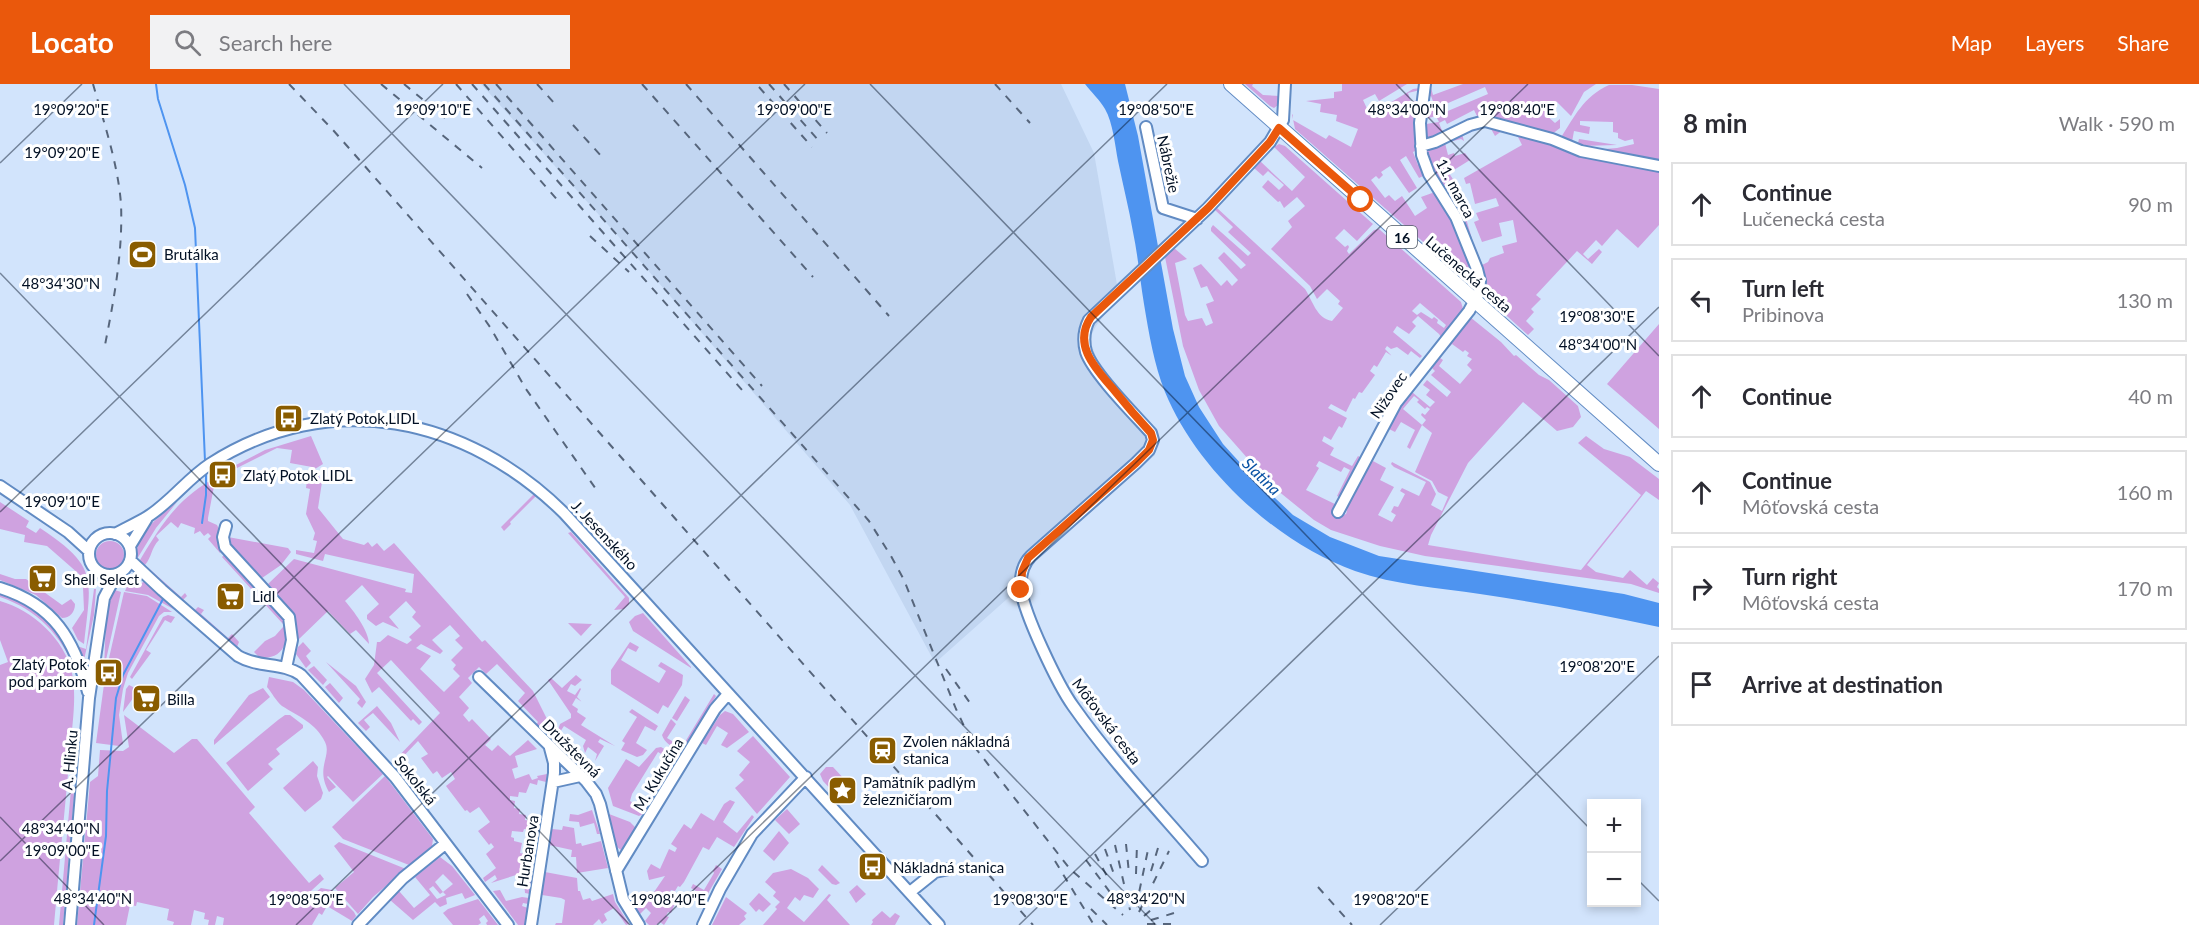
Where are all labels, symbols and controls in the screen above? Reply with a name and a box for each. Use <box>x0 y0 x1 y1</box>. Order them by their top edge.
search box <box>150 15 570 69</box>
text: Locato <box>30 25 114 59</box>
icon: search <box>171 26 204 59</box>
text: Search here <box>219 29 332 56</box>
text: Map <box>1951 30 1992 55</box>
text: Layers <box>2025 30 2084 55</box>
text: Share <box>2117 30 2169 55</box>
text: 19°09'20"E <box>33 100 109 118</box>
text: 19°09'10"E <box>395 100 471 118</box>
text: 19°09'00"E <box>756 100 832 118</box>
text: 19°08'50"E <box>1118 100 1194 118</box>
text: 48°34'00"N <box>1368 100 1446 118</box>
text: 19°08'40"E <box>1479 100 1555 118</box>
text: 8 min <box>1683 107 1747 139</box>
text: Walk · 590 m <box>2059 111 2175 135</box>
street label: Nábrežie <box>1154 134 1184 195</box>
text: 19°09'20"E <box>24 143 100 161</box>
street label: 11. marca <box>1433 155 1479 221</box>
text: Continue <box>1742 179 1832 206</box>
route start <box>1347 186 1373 212</box>
icon: ahead <box>1685 188 1718 221</box>
text: 90 m <box>2128 192 2173 216</box>
text: Lučenecká cesta <box>1742 206 1885 230</box>
road number: 16 <box>1387 226 1417 248</box>
street label: Lučenecká cesta <box>1423 232 1515 316</box>
sports icon: Brutálka <box>127 238 159 270</box>
place label: Brutálka <box>164 245 219 263</box>
text: 48°34'30"N <box>22 274 100 292</box>
text: Turn left <box>1742 275 1824 302</box>
icon: left <box>1685 284 1718 317</box>
text: 130 m <box>2117 288 2173 312</box>
text: Pribinova <box>1742 302 1824 326</box>
text: 19°08'30"E <box>1559 307 1635 325</box>
text: 48°34'00"N <box>1559 335 1637 353</box>
street label: Nižovec <box>1366 368 1410 422</box>
icon: ahead <box>1685 380 1718 413</box>
text: Continue <box>1742 383 1832 410</box>
text: 40 m <box>2128 384 2173 408</box>
bus stop icon: Zlatý Potok,LIDL <box>273 402 305 434</box>
place label: Zlatý Potok,LIDL <box>310 409 420 427</box>
water label: Slatina <box>1239 453 1285 499</box>
bus stop icon: Zlatý Potok LIDL <box>206 459 238 491</box>
place label: Zlatý Potok LIDL <box>243 466 353 484</box>
text: Continue <box>1742 467 1832 494</box>
icon: ahead <box>1685 476 1718 509</box>
text: 160 m <box>2117 480 2173 504</box>
text: 19°09'10"E <box>24 492 100 510</box>
text: Môťovská cesta <box>1742 494 1879 518</box>
street label: J. Jesenského <box>568 497 642 573</box>
supermarket icon: Shell Select <box>27 563 59 595</box>
text: Turn right <box>1742 563 1837 590</box>
place label: Shell Select <box>64 570 140 588</box>
icon: right <box>1685 572 1718 605</box>
route end <box>1007 576 1033 602</box>
text: 170 m <box>2117 576 2173 600</box>
supermarket icon: Lidl <box>215 580 247 612</box>
place label: Lidl <box>252 587 275 605</box>
text: Môťovská cesta <box>1742 590 1879 614</box>
place label: Zlatý Potok pod parkom <box>8 655 87 690</box>
bus stop icon: Zlatý Potok pod parkom <box>92 657 124 689</box>
text: 19°08'20"E <box>1559 657 1635 675</box>
icon: arrive <box>1685 668 1718 701</box>
text: Arrive at destination <box>1742 671 1943 698</box>
street label: Môťovská cesta <box>1069 674 1145 768</box>
supermarket icon: Billa <box>130 683 162 715</box>
place label: Billa <box>167 690 195 708</box>
street label: Družstevná <box>539 715 605 781</box>
street label: A. Hlinku <box>57 729 81 791</box>
place label: Zvolen nákladná stanica <box>903 732 1010 767</box>
street label: M. Kukučína <box>629 734 687 814</box>
station icon: Zvolen nákladná stanica <box>866 734 898 766</box>
street label: Sokolská <box>391 752 441 808</box>
place label: Pamätník padlým železničiarom <box>863 773 976 808</box>
place icon: Pamätník padlým železničiarom <box>826 775 858 807</box>
map controls <box>1587 799 1641 907</box>
button: + <box>1587 799 1641 853</box>
street label: Hurbanova <box>512 814 542 888</box>
text: 48°34'40"N <box>22 819 100 837</box>
text: 19°09'00"E <box>24 841 100 859</box>
bus stop icon: Nákladná stanica <box>856 851 888 883</box>
button: − <box>1587 853 1641 907</box>
place label: Nákladná stanica <box>893 858 1004 876</box>
text: 48°34'40"N <box>54 889 132 907</box>
text: 48°34'20"N <box>1107 889 1185 907</box>
text: 19°08'50"E <box>268 890 344 908</box>
text: 19°08'40"E <box>630 890 706 908</box>
text: 19°08'30"E <box>992 890 1068 908</box>
text: 19°08'20"E <box>1353 890 1429 908</box>

